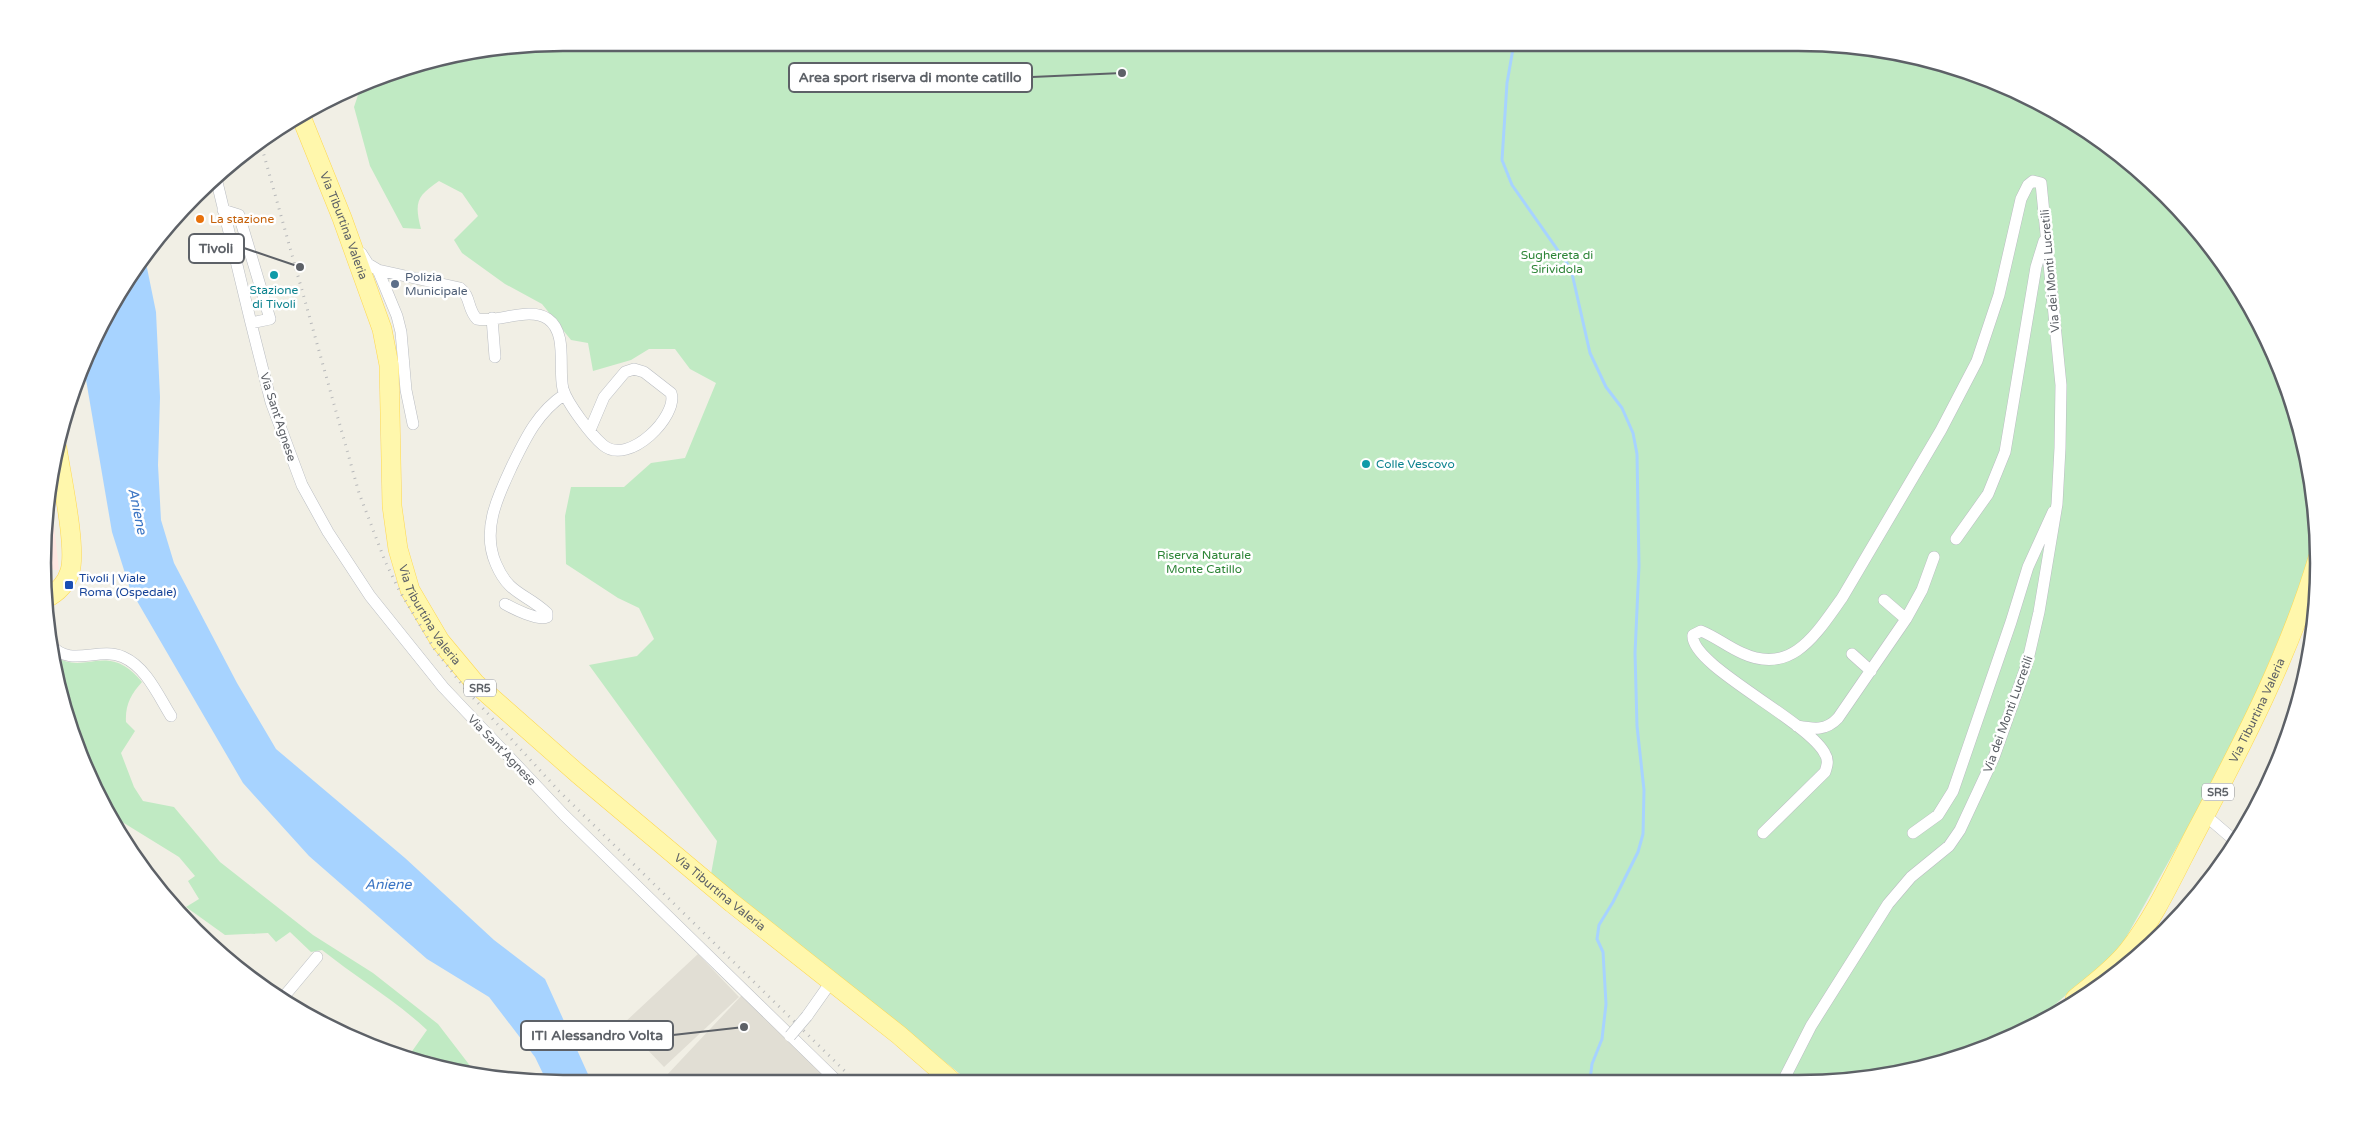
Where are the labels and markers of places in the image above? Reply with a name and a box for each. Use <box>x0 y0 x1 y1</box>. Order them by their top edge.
callout: Area sport riserva di monte catillo <box>789 63 1032 92</box>
place label: La stazione <box>210 212 274 226</box>
marker: La stazione <box>194 213 206 225</box>
callout: Tivoli <box>189 234 244 263</box>
marker: Stazione di Tivoli <box>268 269 280 281</box>
place label: Polizia Municipale <box>405 270 468 298</box>
marker: Polizia Municipale <box>389 278 401 290</box>
place label: Stazione di Tivoli <box>250 283 299 311</box>
place label: Colle Vescovo <box>1376 457 1455 471</box>
marker: Colle Vescovo <box>1360 458 1372 470</box>
place label: Tivoli | Viale Roma (Ospedale) <box>79 571 177 599</box>
marker: Tivoli | Viale Roma (Ospedale) <box>63 579 75 591</box>
callout: ITI Alessandro Volta <box>521 1021 673 1050</box>

